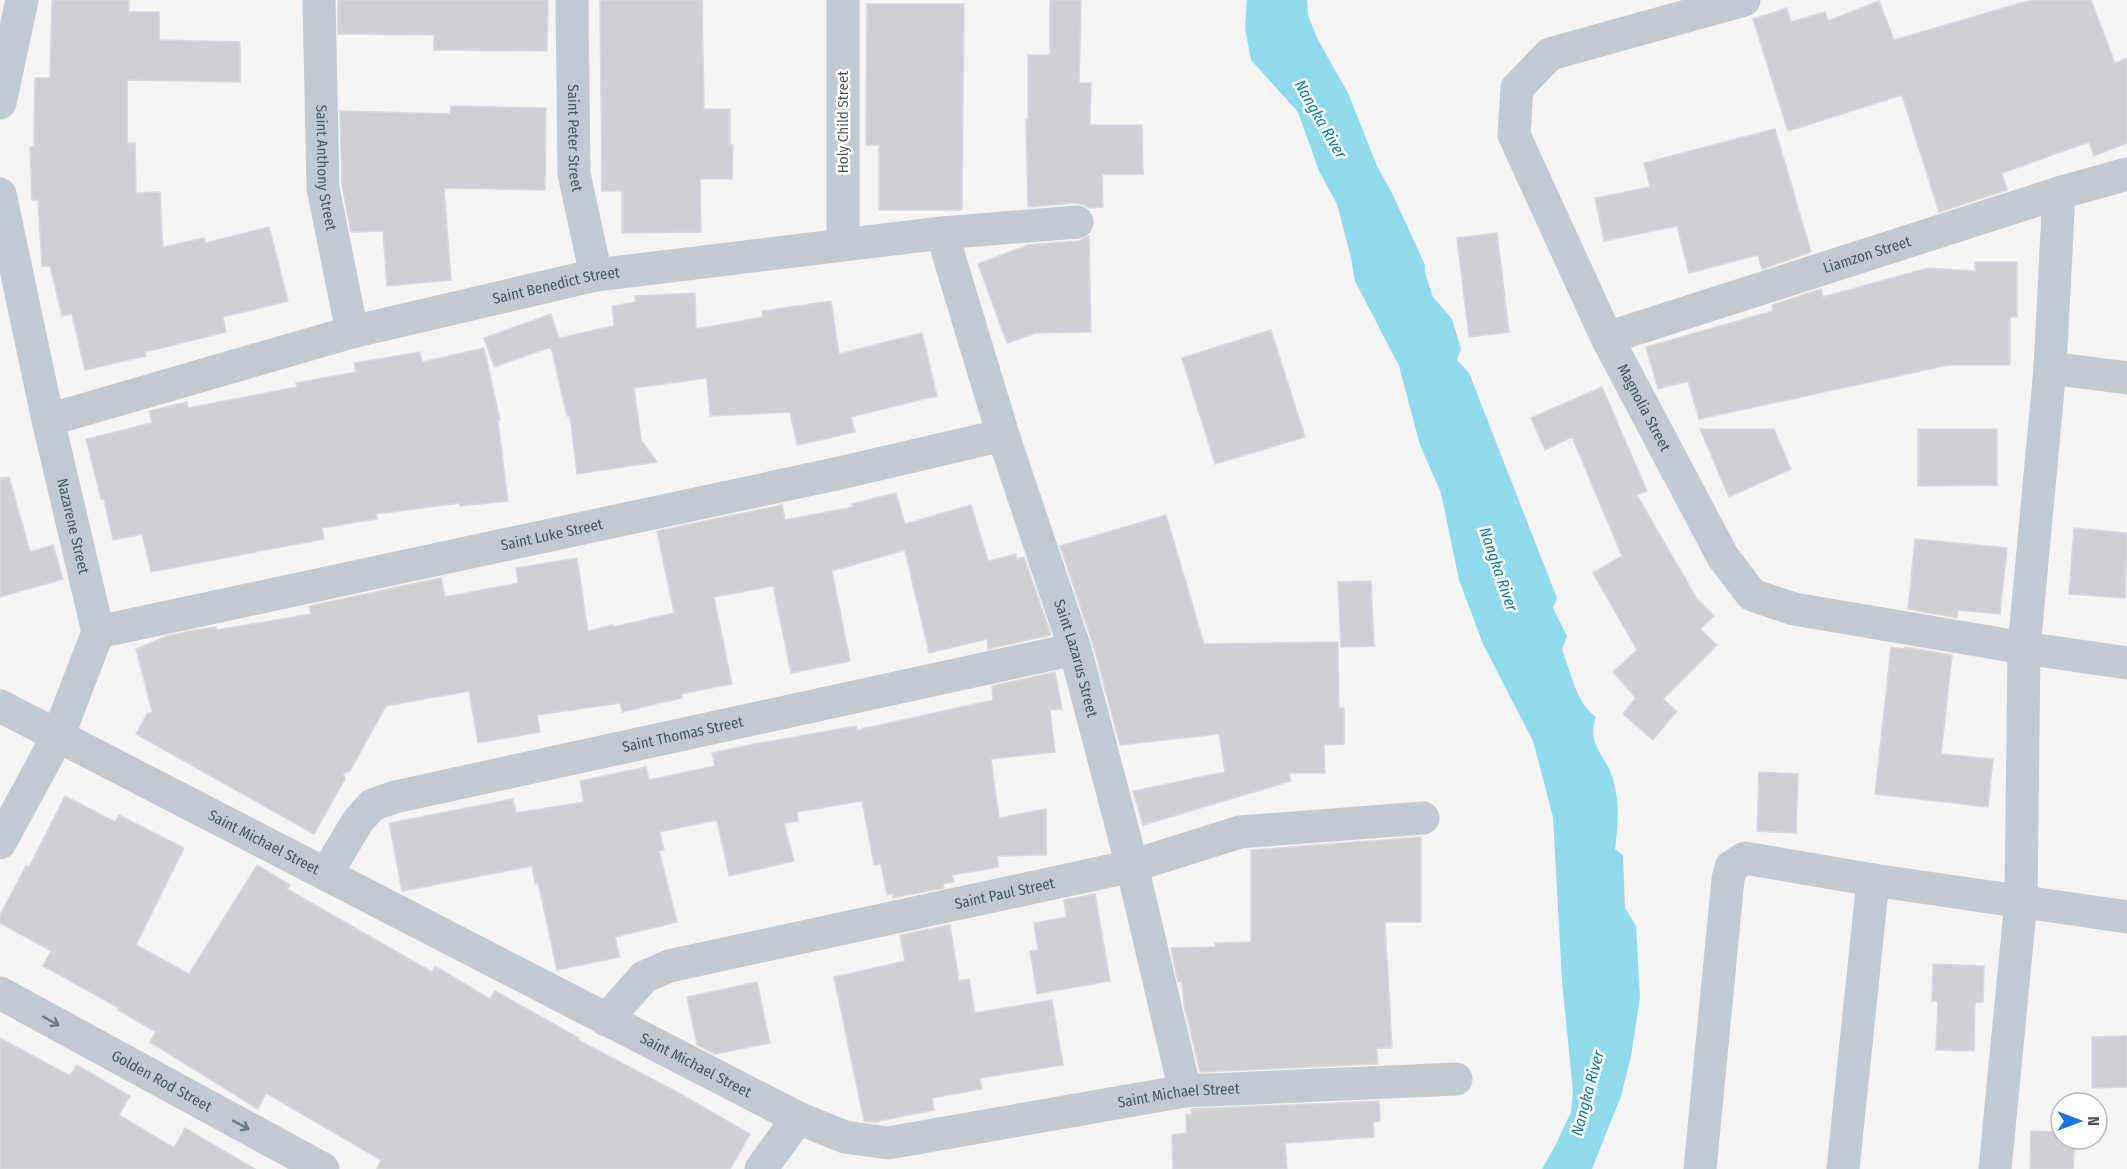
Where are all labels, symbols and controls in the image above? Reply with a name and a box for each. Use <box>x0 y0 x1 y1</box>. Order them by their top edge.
street label: Holy Child Street <box>834 71 852 173</box>
water label: Nangka River <box>1290 77 1351 162</box>
street label: Saint Peter Street <box>564 84 587 193</box>
street label: Saint Anthony Street <box>312 105 340 232</box>
street label: Liamzon Street <box>1821 232 1913 277</box>
street label: Saint Benedict Street <box>491 263 621 308</box>
street label: Magnolia Street <box>1613 361 1674 455</box>
street label: Nazarene Street <box>53 476 93 576</box>
street label: Saint Luke Street <box>499 515 605 554</box>
water label: Nangka River <box>1475 525 1522 614</box>
street label: Saint Lazarus Street <box>1050 597 1102 719</box>
street label: Saint Thomas Street <box>621 712 745 756</box>
street label: Saint Michael Street <box>205 806 323 878</box>
street label: Saint Paul Street <box>953 874 1056 913</box>
one-way arrow <box>42 1016 60 1027</box>
street label: Saint Michael Street <box>637 1029 755 1101</box>
street label: Golden Rod Street <box>108 1046 215 1116</box>
water label: Nangka River <box>1567 1048 1608 1138</box>
street label: Saint Michael Street <box>1116 1080 1240 1112</box>
north arrow <box>2049 1091 2109 1151</box>
text: N <box>2084 1116 2103 1126</box>
one-way arrow <box>232 1119 249 1131</box>

